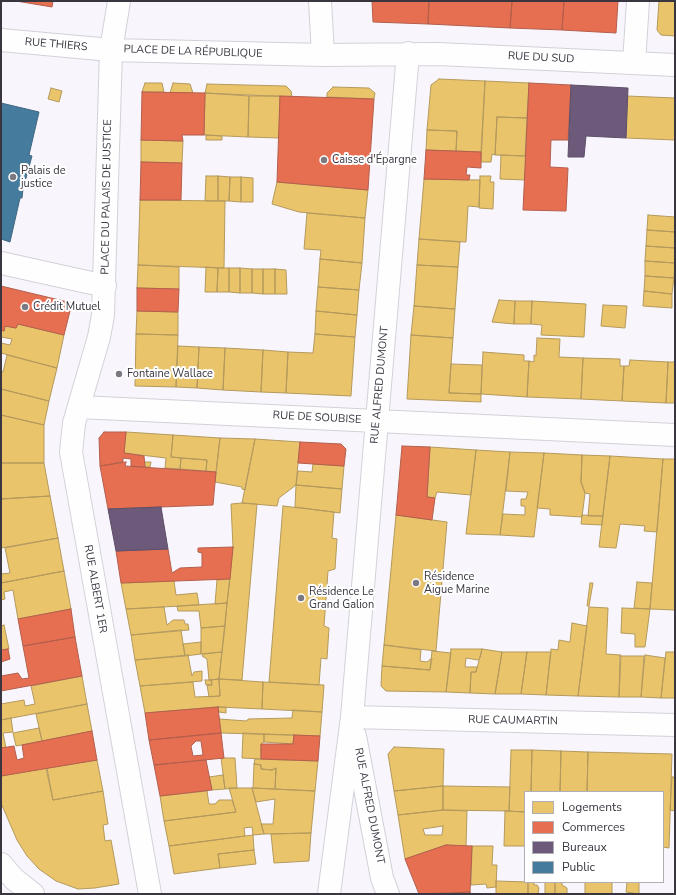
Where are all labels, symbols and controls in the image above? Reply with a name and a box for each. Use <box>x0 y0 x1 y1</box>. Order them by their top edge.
street label: RUE THIERS <box>24 36 88 54</box>
street label: PLACE DE LA RÉPUBLIQUE <box>123 43 263 61</box>
street label: RUE DU SUD <box>507 50 575 66</box>
street label: PLACE DU PALAIS DE JUSTICE <box>99 119 115 275</box>
place label: Caisse d'Épargne <box>332 153 417 167</box>
marker: Caisse d'Épargne <box>319 155 329 165</box>
place label: Palais de justice <box>21 164 66 190</box>
marker: Palais de justice <box>8 172 18 182</box>
place label: Crédit Mutuel <box>33 300 100 314</box>
marker: Crédit Mutuel <box>20 302 30 312</box>
street label: RUE ALFRED DUMONT <box>368 326 392 444</box>
place label: Fontaine Wallace <box>127 367 213 381</box>
marker: Fontaine Wallace <box>114 369 124 379</box>
street label: RUE DE SOUBISE <box>272 409 362 427</box>
street label: RUE ALBERT 1ER <box>81 544 109 634</box>
place label: Résidence Aigue Marine <box>424 570 490 596</box>
marker: Résidence Aigue Marine <box>411 578 421 588</box>
place label: Résidence Le Grand Galion <box>309 585 374 611</box>
marker: Résidence Le Grand Galion <box>296 593 306 603</box>
street label: RUE CAUMARTIN <box>468 714 558 728</box>
street label: RUE ALFRED DUMONT <box>351 747 387 865</box>
legend <box>524 791 664 883</box>
text: Logements <box>562 799 622 815</box>
text: Commerces <box>562 819 625 835</box>
text: Bureaux <box>562 839 607 855</box>
text: Public <box>562 859 595 875</box>

